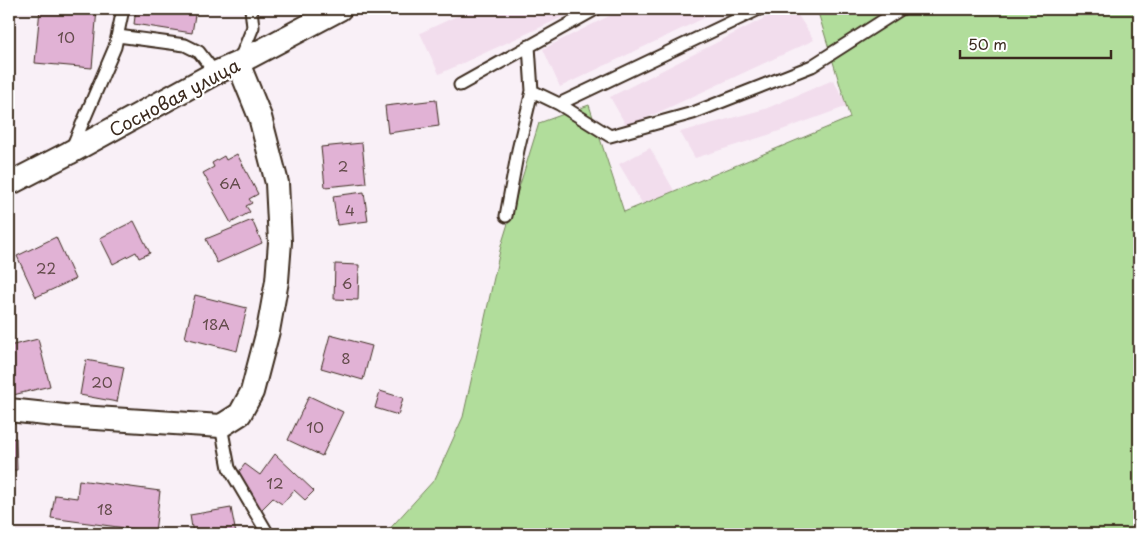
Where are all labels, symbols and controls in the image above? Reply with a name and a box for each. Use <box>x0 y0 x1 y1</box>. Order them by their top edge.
house number: 10 <box>57 25 75 48</box>
scale bar <box>960 28 1112 60</box>
text: 50 m <box>968 32 1007 55</box>
street label: Сосновая улица <box>104 51 245 143</box>
house number: 2 <box>338 154 348 177</box>
house number: 6А <box>219 171 241 194</box>
house number: 4 <box>345 198 355 221</box>
house number: 22 <box>36 256 56 279</box>
house number: 6 <box>342 271 352 294</box>
house number: 18А <box>202 312 230 335</box>
house number: 8 <box>341 346 351 369</box>
house number: 20 <box>91 370 113 393</box>
house number: 10 <box>306 415 324 438</box>
house number: 12 <box>266 471 284 494</box>
house number: 18 <box>97 497 113 520</box>

